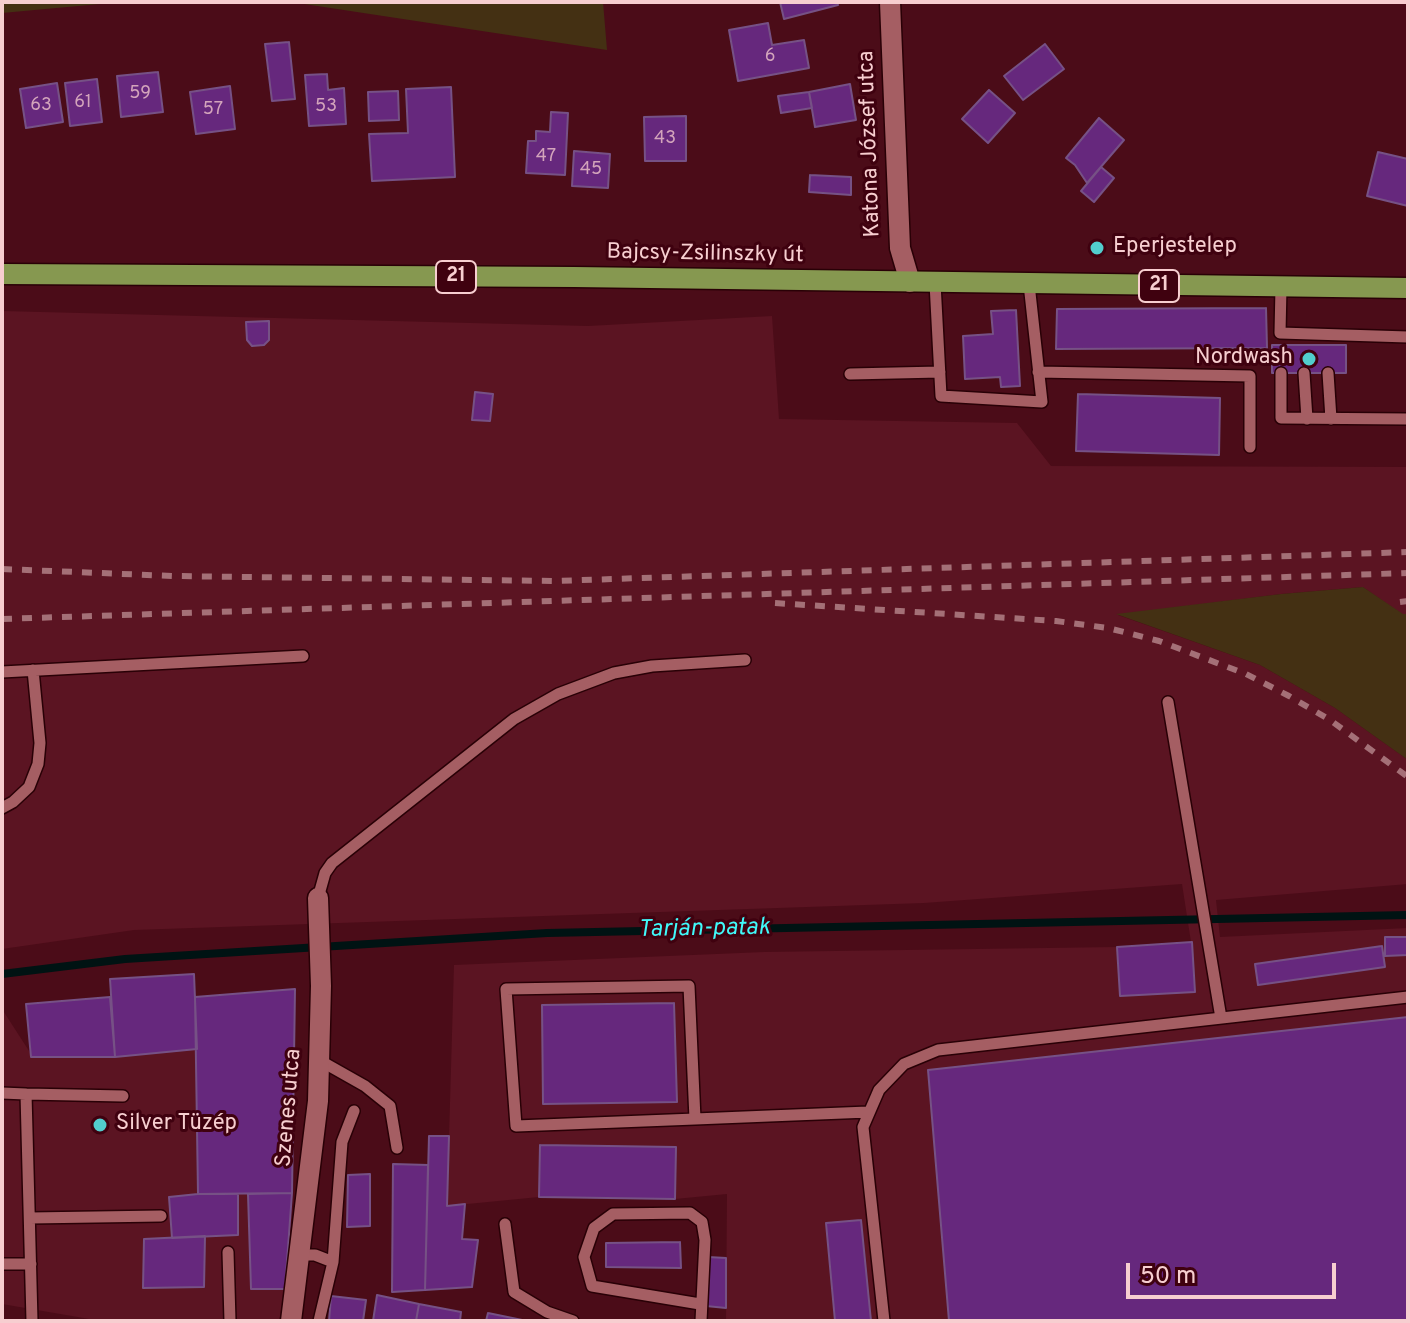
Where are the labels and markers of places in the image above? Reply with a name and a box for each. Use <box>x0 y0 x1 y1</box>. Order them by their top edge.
place label: Eperjestelep <box>1113 235 1237 261</box>
marker: Eperjestelep <box>1088 239 1106 257</box>
place label: Nordwash <box>1195 346 1293 372</box>
marker: Nordwash <box>1300 350 1318 368</box>
place label: Silver Tüzép <box>116 1112 237 1138</box>
marker: Silver Tüzép <box>91 1116 109 1134</box>

